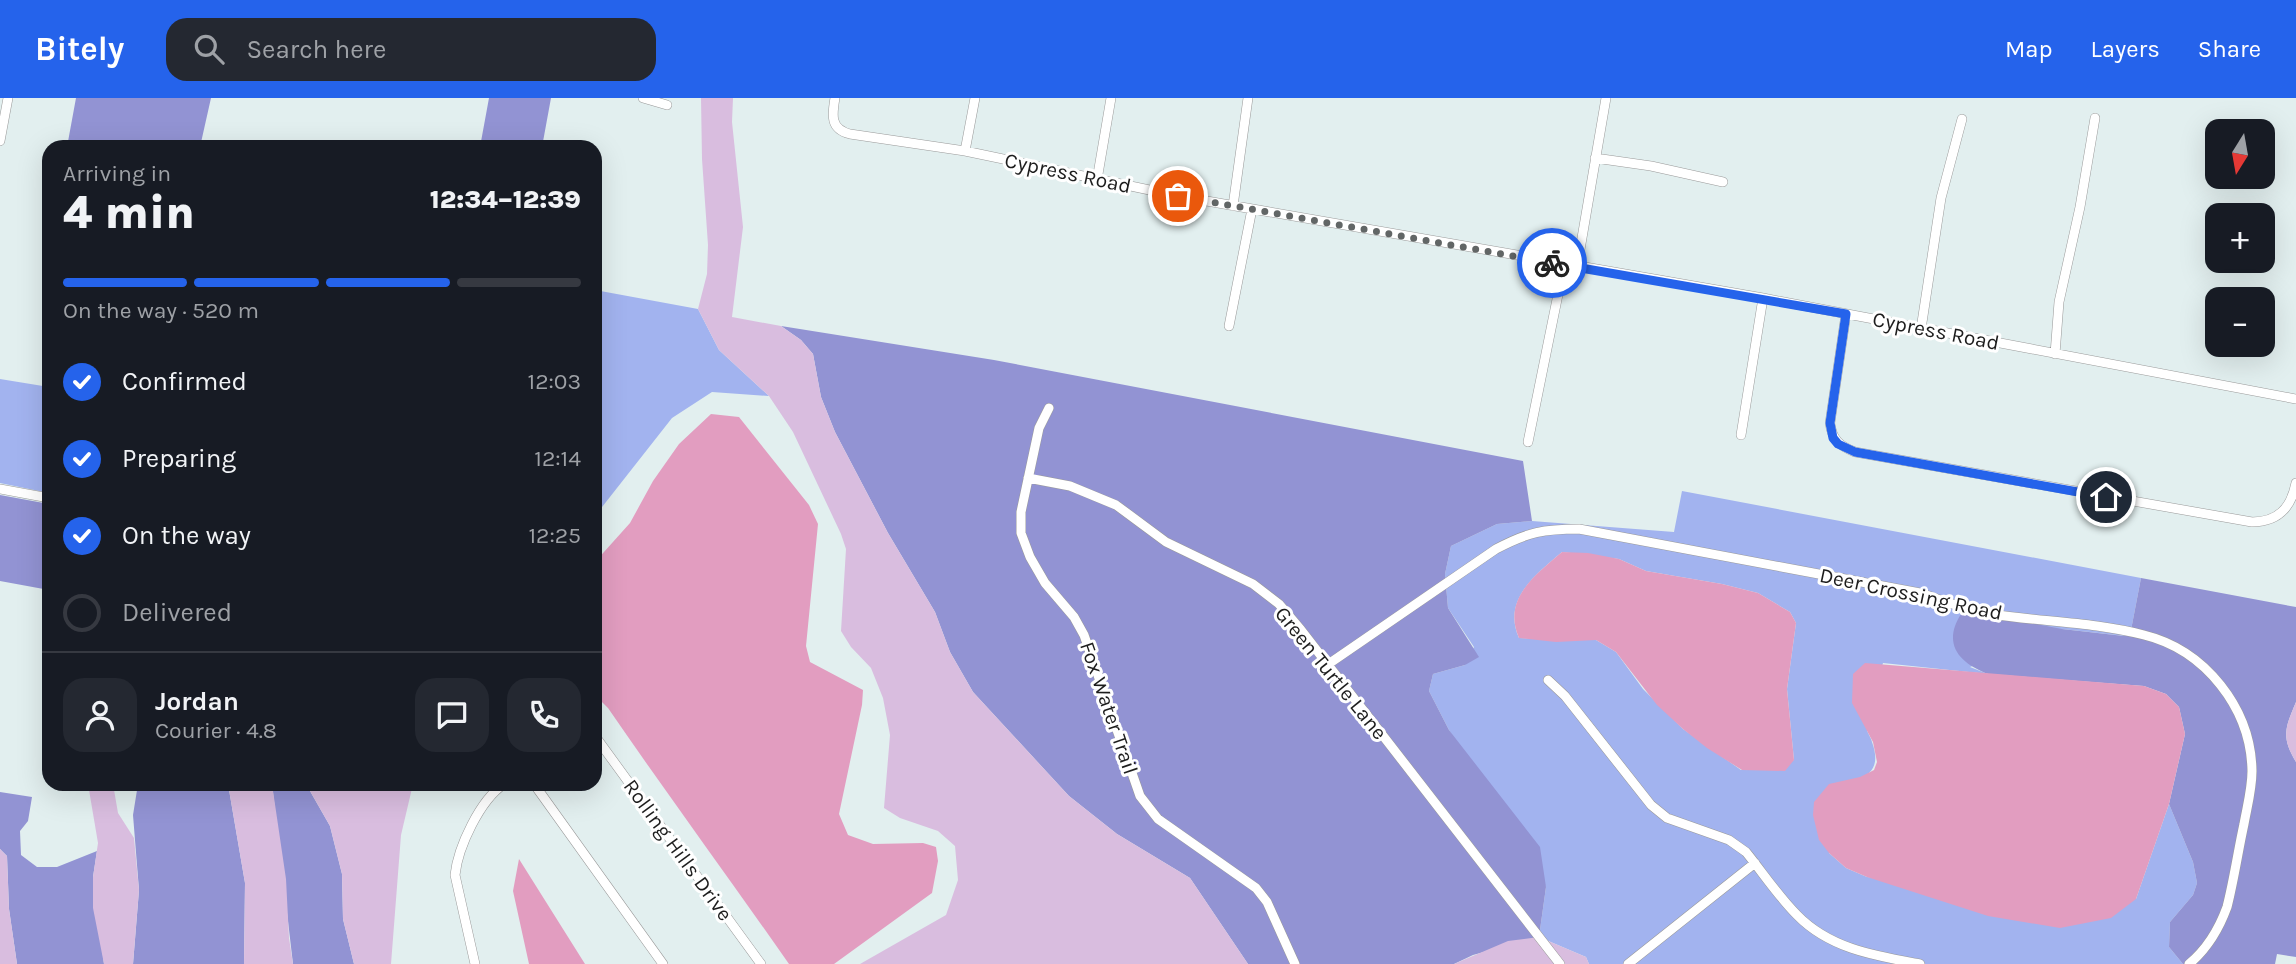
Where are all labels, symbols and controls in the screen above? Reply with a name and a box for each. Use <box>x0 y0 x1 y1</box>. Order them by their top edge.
search box <box>166 18 656 81</box>
text: Bitely <box>35 30 124 68</box>
icon: search <box>190 30 228 68</box>
text: Search here <box>246 34 386 65</box>
text: Map <box>2005 35 2053 63</box>
text: Layers <box>2091 35 2160 63</box>
text: Share <box>2198 35 2261 63</box>
north arrow <box>2205 119 2275 189</box>
map controls <box>2205 119 2275 357</box>
street label: Cypress Road <box>1003 148 1133 198</box>
text: Arriving in <box>63 160 171 187</box>
pin <box>1148 166 1208 226</box>
icon: bag <box>1159 177 1197 215</box>
text: 12:34–12:39 <box>430 184 581 215</box>
text: 4 min <box>63 186 195 240</box>
button: + <box>2205 203 2275 273</box>
courier <box>1517 228 1587 298</box>
icon: bike <box>1533 244 1571 282</box>
button: − <box>2205 287 2275 357</box>
text: On the way · 520 m <box>63 297 259 324</box>
street label: Cypress Road <box>1871 307 2001 355</box>
icon: check <box>63 363 101 401</box>
text: Confirmed <box>122 366 247 397</box>
text: 12:03 <box>528 368 581 395</box>
icon: check <box>63 440 101 478</box>
text: Preparing <box>122 443 236 474</box>
text: 12:14 <box>534 445 581 472</box>
pin <box>2076 467 2136 527</box>
icon: home <box>2087 478 2125 516</box>
icon: check <box>63 517 101 555</box>
text: On the way <box>122 520 251 551</box>
text: 12:25 <box>528 522 581 549</box>
street label: Deer Crossing Road <box>1817 563 2005 625</box>
text: Delivered <box>122 597 232 628</box>
street label: Green Turtle Lane <box>1270 602 1392 744</box>
street label: Fox Water Trail <box>1075 638 1143 778</box>
button: person <box>63 678 137 752</box>
button: chat <box>415 678 489 752</box>
button: phone <box>507 678 581 752</box>
text: Jordan <box>155 686 239 717</box>
text: Courier · 4.8 <box>155 717 277 744</box>
street label: Rolling Hills Drive <box>619 775 737 925</box>

